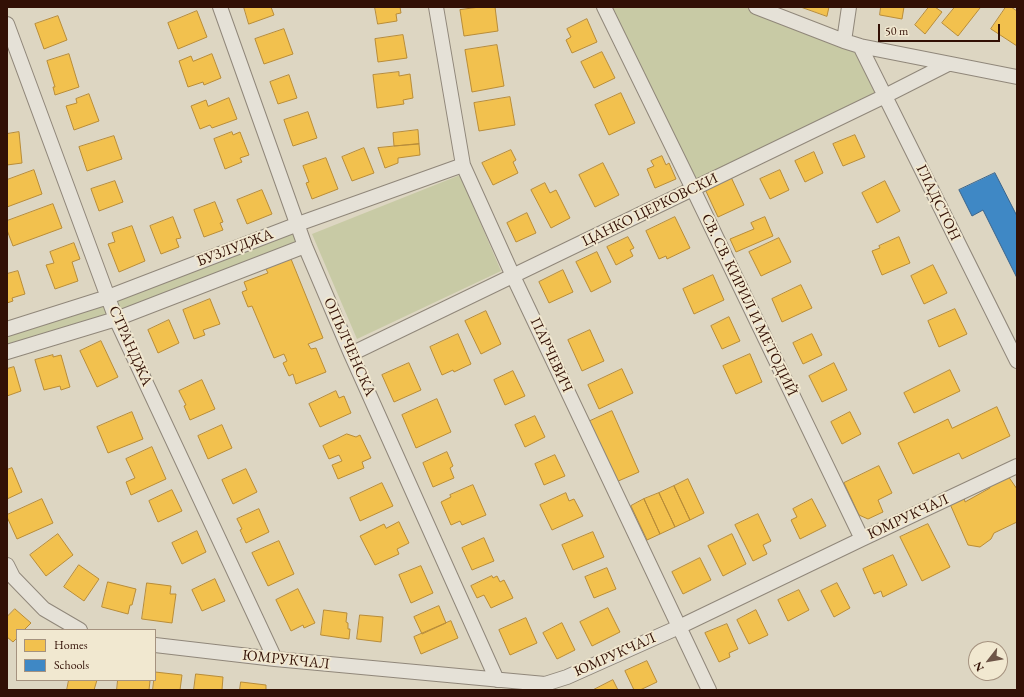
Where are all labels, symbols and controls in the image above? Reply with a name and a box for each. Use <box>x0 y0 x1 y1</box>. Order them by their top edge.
scale bar <box>880 16 1002 42</box>
text: 50 m <box>885 23 908 39</box>
street label: ГЛАДСТОН <box>912 162 964 244</box>
street label: ЦАНКО ЦЕРКОВСКИ <box>579 169 721 251</box>
street label: СВ. СВ. КИРИЛ И МЕТОДИЙ <box>697 211 801 399</box>
street label: БУЗЛУДЖА <box>194 225 276 271</box>
street label: ОПЪЛЧЕНСКА <box>319 295 379 399</box>
street label: СТРАНДЖА <box>104 303 156 389</box>
street label: ПАРЧЕВИЧ <box>526 315 576 395</box>
street label: ЮМРУКЧАЛ <box>864 490 952 544</box>
legend <box>16 629 156 681</box>
street label: ЮМРУКЧАЛ <box>571 629 659 681</box>
text: Homes <box>54 637 88 653</box>
north arrow <box>968 641 1008 681</box>
street label: ЮМРУКЧАЛ <box>241 646 331 674</box>
text: Schools <box>54 657 89 673</box>
text: N <box>970 659 987 674</box>

